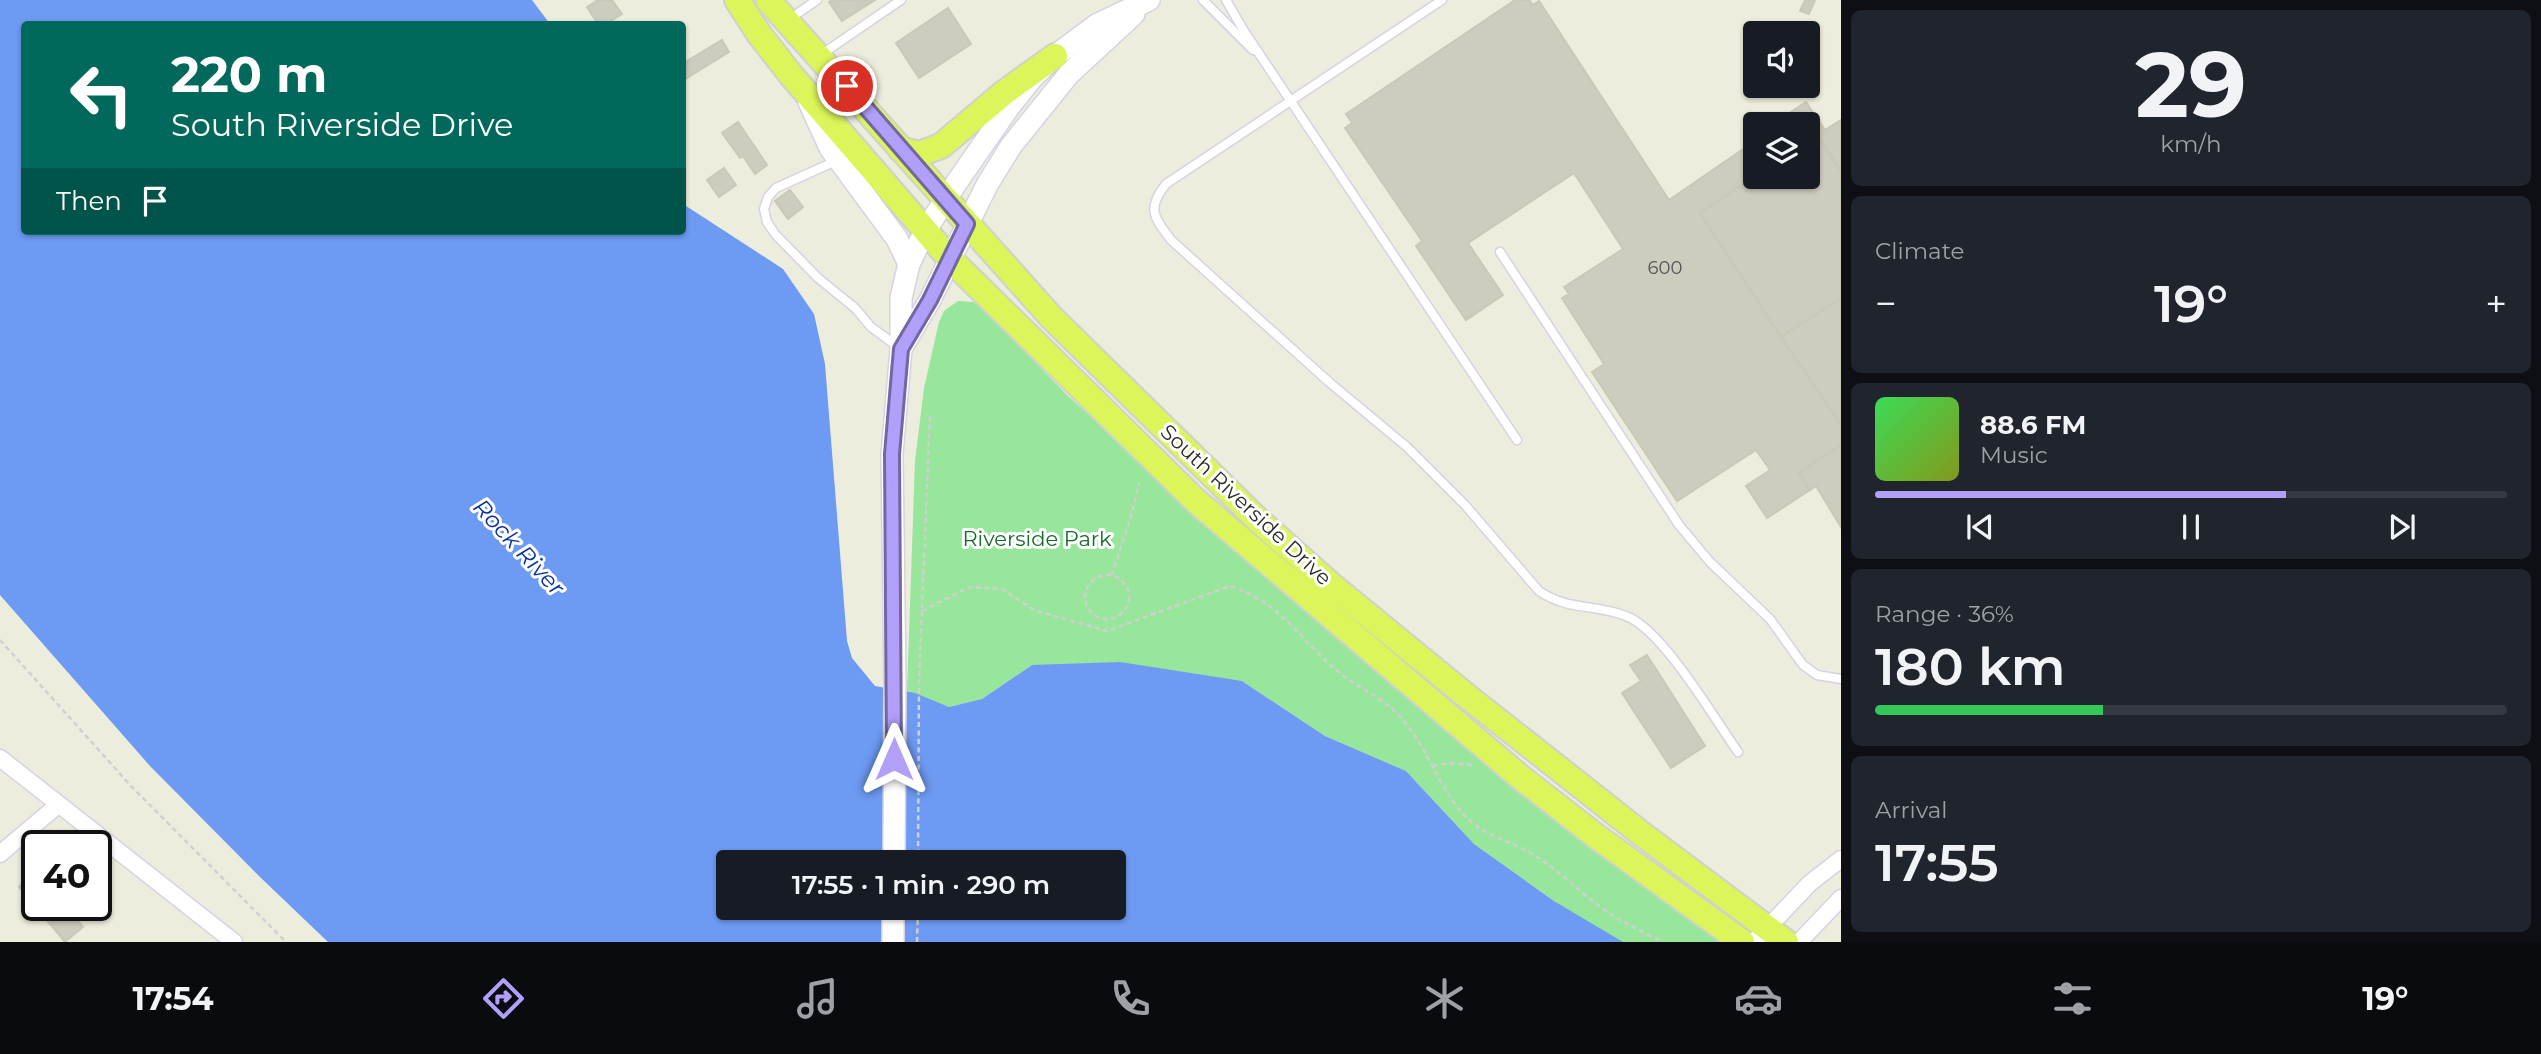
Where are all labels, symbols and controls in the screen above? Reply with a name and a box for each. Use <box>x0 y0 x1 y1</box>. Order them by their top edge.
map controls <box>1743 21 1820 189</box>
button: sound <box>1743 21 1820 98</box>
text: 29 <box>2135 29 2247 140</box>
text: 220 m <box>171 45 327 104</box>
icon: left <box>56 49 147 140</box>
pin <box>817 56 877 116</box>
icon: arrive <box>828 67 866 105</box>
text: South Riverside Drive <box>171 105 513 144</box>
button: layers <box>1743 112 1820 189</box>
text: km/h <box>2160 130 2222 158</box>
icon: arrive <box>136 182 174 220</box>
text: Then <box>56 185 122 217</box>
text: Climate <box>1875 237 1964 265</box>
house number: 600 <box>1648 257 1682 279</box>
text: 19° <box>2154 272 2228 335</box>
text: − <box>1875 280 1897 327</box>
text: + <box>2485 280 2507 327</box>
text: 88.6 FM <box>1980 409 2086 441</box>
street label: South Riverside Drive <box>1156 419 1337 590</box>
text: Music <box>1980 441 2048 469</box>
water label: Rock River <box>467 493 571 602</box>
icon: previous <box>1961 508 1999 546</box>
icon: pause <box>2172 508 2210 546</box>
icon: next <box>2383 508 2421 546</box>
park label: Riverside Park <box>962 526 1112 551</box>
text: Range · 36% <box>1875 600 2014 628</box>
text: 180 km <box>1875 635 2066 698</box>
position arrow <box>857 722 931 796</box>
text: Arrival <box>1875 796 1948 824</box>
speed limit sign: 40 <box>21 830 112 921</box>
text: 17:55 <box>1875 831 1999 894</box>
text: 17:55 · 1 min · 290 m <box>792 869 1050 901</box>
icon: directions <box>479 974 528 1023</box>
icon: music <box>793 974 842 1023</box>
icon: phone <box>1106 974 1155 1023</box>
icon: climate <box>1420 974 1469 1023</box>
icon: car <box>1734 974 1783 1023</box>
icon: filters <box>2048 974 2097 1023</box>
text: 17:54 <box>132 979 214 1018</box>
text: 19° <box>2362 979 2408 1018</box>

